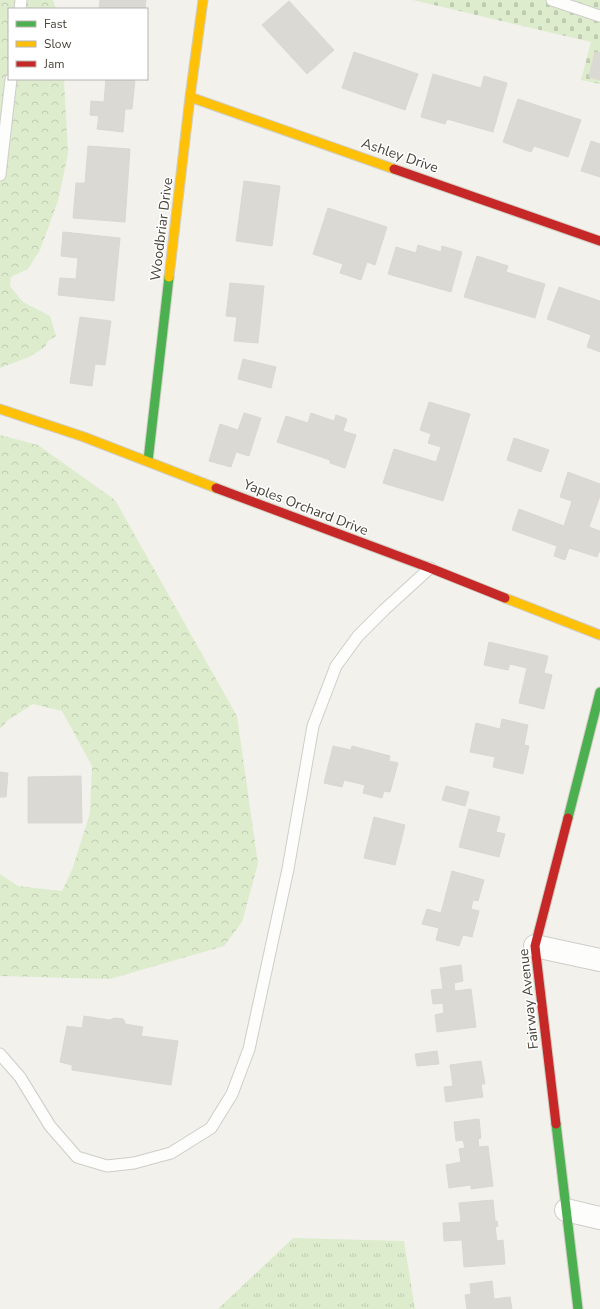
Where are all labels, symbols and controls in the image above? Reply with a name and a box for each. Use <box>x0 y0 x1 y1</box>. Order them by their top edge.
legend <box>8 8 148 80</box>
text: Fast <box>44 16 67 32</box>
text: Slow <box>44 36 72 52</box>
text: Jam <box>43 56 65 72</box>
street label: Ashley Drive <box>359 133 441 178</box>
street label: Woodbriar Drive <box>146 176 177 282</box>
street label: Yaples Orchard Drive <box>240 475 371 540</box>
street label: Fairway Avenue <box>514 948 543 1050</box>

